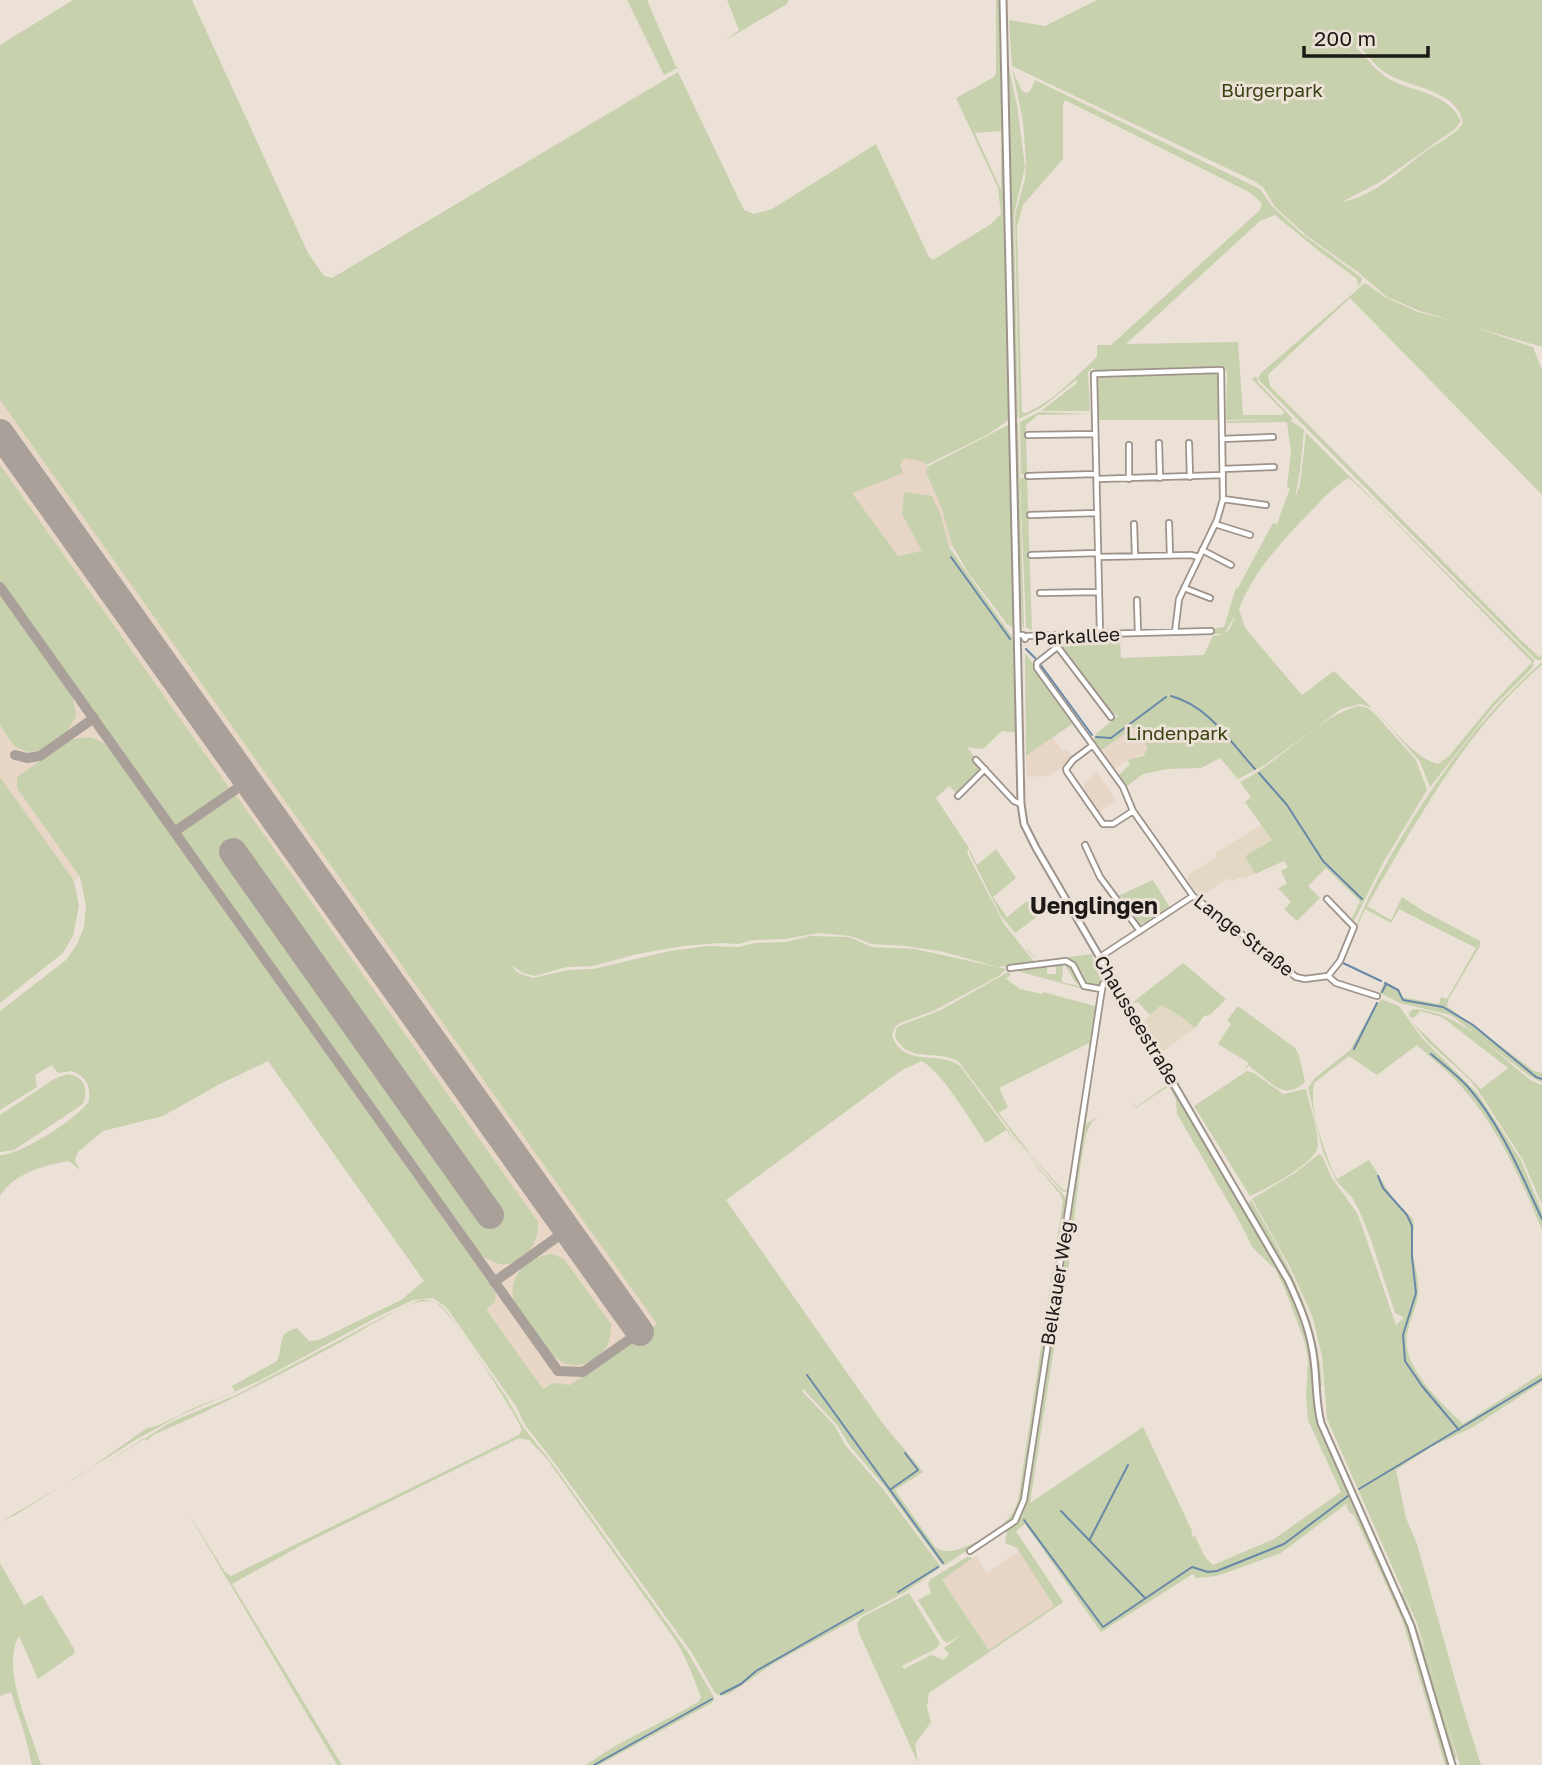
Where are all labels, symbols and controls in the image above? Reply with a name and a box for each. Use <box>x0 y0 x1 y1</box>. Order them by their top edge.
scale bar <box>1304 14 1428 58</box>
text: 200 m <box>1314 25 1376 51</box>
park label: Bürgerpark <box>1221 78 1323 101</box>
street label: Parkallee <box>1034 622 1120 649</box>
park label: Lindenpark <box>1126 721 1229 744</box>
street label: Lange Straße <box>1190 889 1299 981</box>
district label: Uenglingen <box>1030 891 1158 919</box>
street label: Chausseestraße <box>1090 951 1185 1089</box>
street label: Belkauer Weg <box>1035 1219 1078 1347</box>

